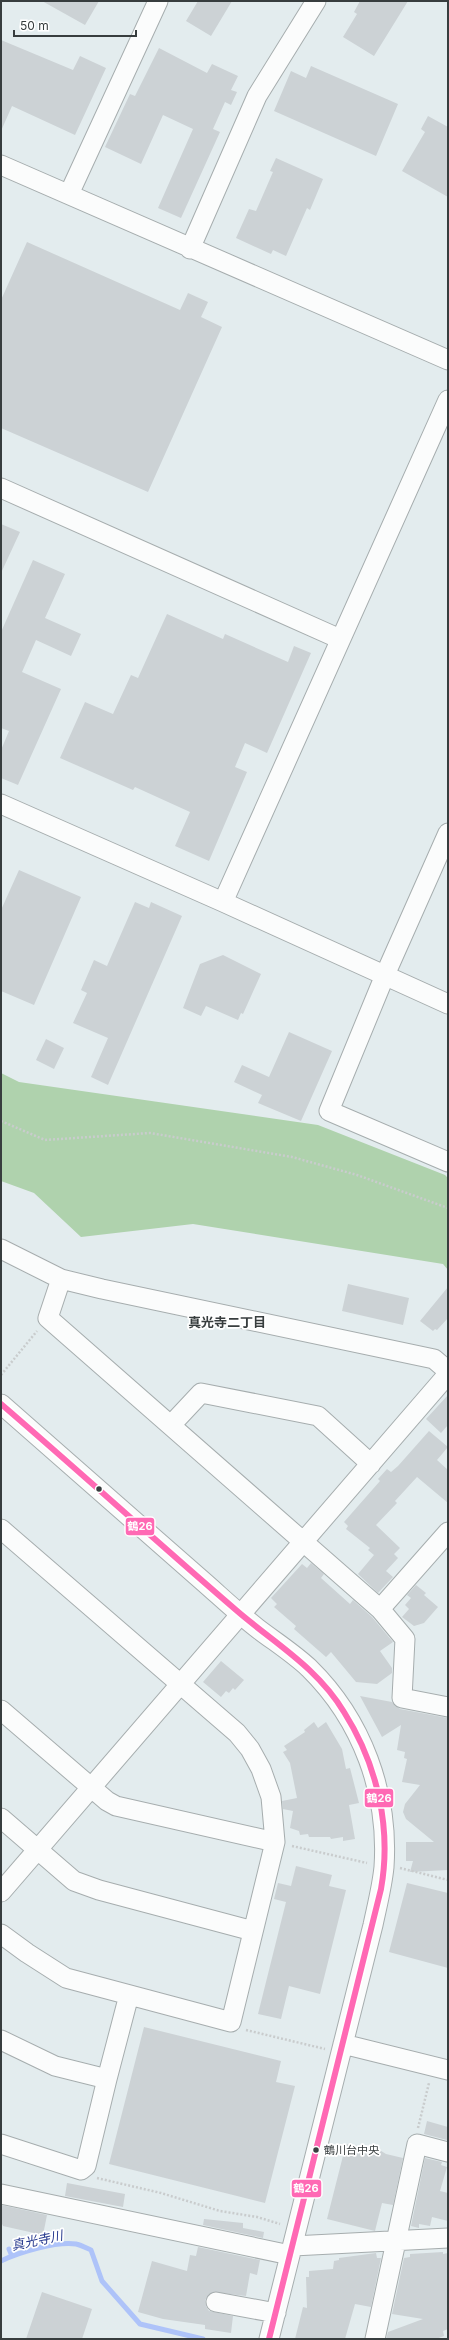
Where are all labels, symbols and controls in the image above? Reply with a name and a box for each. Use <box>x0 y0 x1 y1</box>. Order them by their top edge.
scale bar <box>14 12 136 38</box>
text: 50 m <box>20 18 49 33</box>
district label: 真光寺二丁目 <box>188 1314 266 1330</box>
unlabelled marker <box>94 1484 104 1494</box>
line badge: 鶴26 <box>125 1517 155 1536</box>
text: 鶴26 <box>126 1519 153 1533</box>
line badge: 鶴26 <box>364 1788 394 1808</box>
text: 鶴26 <box>365 1791 392 1805</box>
place label: 鶴川台中央 <box>324 2143 380 2157</box>
marker: 鶴川台中央 <box>311 2145 321 2155</box>
line badge: 鶴26 <box>291 2179 322 2198</box>
text: 鶴26 <box>292 2181 319 2195</box>
water label: 真光寺川 <box>10 2226 66 2253</box>

